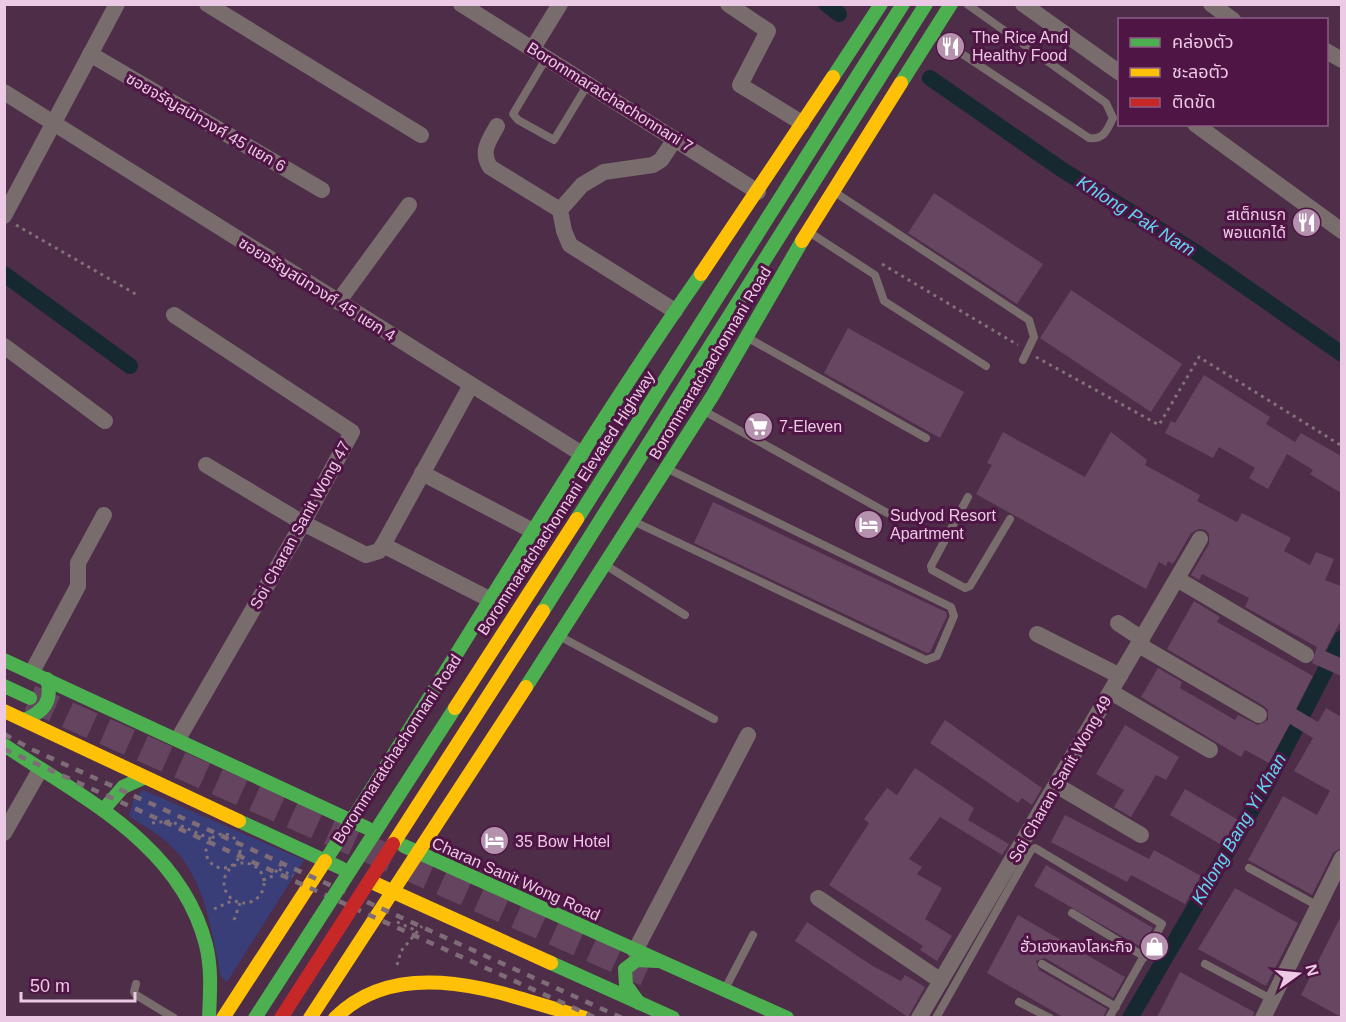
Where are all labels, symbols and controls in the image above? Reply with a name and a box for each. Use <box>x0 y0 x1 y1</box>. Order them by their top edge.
legend <box>1118 18 1328 126</box>
place label: The Rice And Healthy Food <box>972 29 1068 64</box>
restaurant icon: The Rice And Healthy Food <box>935 30 967 62</box>
text: คล่องตัว <box>1172 32 1234 52</box>
street label: Borommaratchachonnani 7 <box>524 39 696 155</box>
text: ชะลอตัว <box>1172 62 1229 82</box>
street label: ซอยจรัญสนิทวงศ์ 45 แยก 6 <box>123 69 289 175</box>
text: ติดขัด <box>1172 92 1215 112</box>
water label: Khlong Pak Nam <box>1073 172 1199 260</box>
place label: สเต็กแรก พอแดกได้ <box>1223 206 1286 241</box>
restaurant icon: สเต็กแรก พอแดกได้ <box>1291 207 1323 239</box>
street label: ซอยจรัญสนิทวงศ์ 45 แยก 4 <box>236 234 399 344</box>
street label: Borommaratchachonnani Road <box>646 264 774 462</box>
street label: Borommaratchachonnani Elevated Highway <box>474 368 658 638</box>
supermarket icon: 7-Eleven <box>742 410 774 442</box>
place label: 7-Eleven <box>779 418 842 435</box>
street label: Soi Charan Sanit Wong 47 <box>247 438 353 612</box>
place label: Sudyod Resort Apartment <box>890 507 996 542</box>
hotel icon: Sudyod Resort Apartment <box>853 508 885 540</box>
street label: Borommaratchachonnani Road <box>330 652 464 846</box>
street label: Soi Charan Sanit Wong 49 <box>1005 693 1115 865</box>
water label: Khlong Bang Yi Khan <box>1188 750 1290 908</box>
hotel icon: 35 Bow Hotel <box>478 825 510 857</box>
place label: 35 Bow Hotel <box>515 833 610 850</box>
street label: Charan Sanit Wong Road <box>429 834 603 924</box>
shop icon: ฮั่วเฮงหลงโลหะกิจ <box>1138 930 1170 962</box>
place label: ฮั่วเฮงหลงโลหะกิจ <box>1020 935 1133 955</box>
north arrow <box>1268 944 1328 1004</box>
text: N <box>1302 962 1322 978</box>
scale bar <box>21 965 135 1003</box>
text: 50 m <box>30 976 70 996</box>

